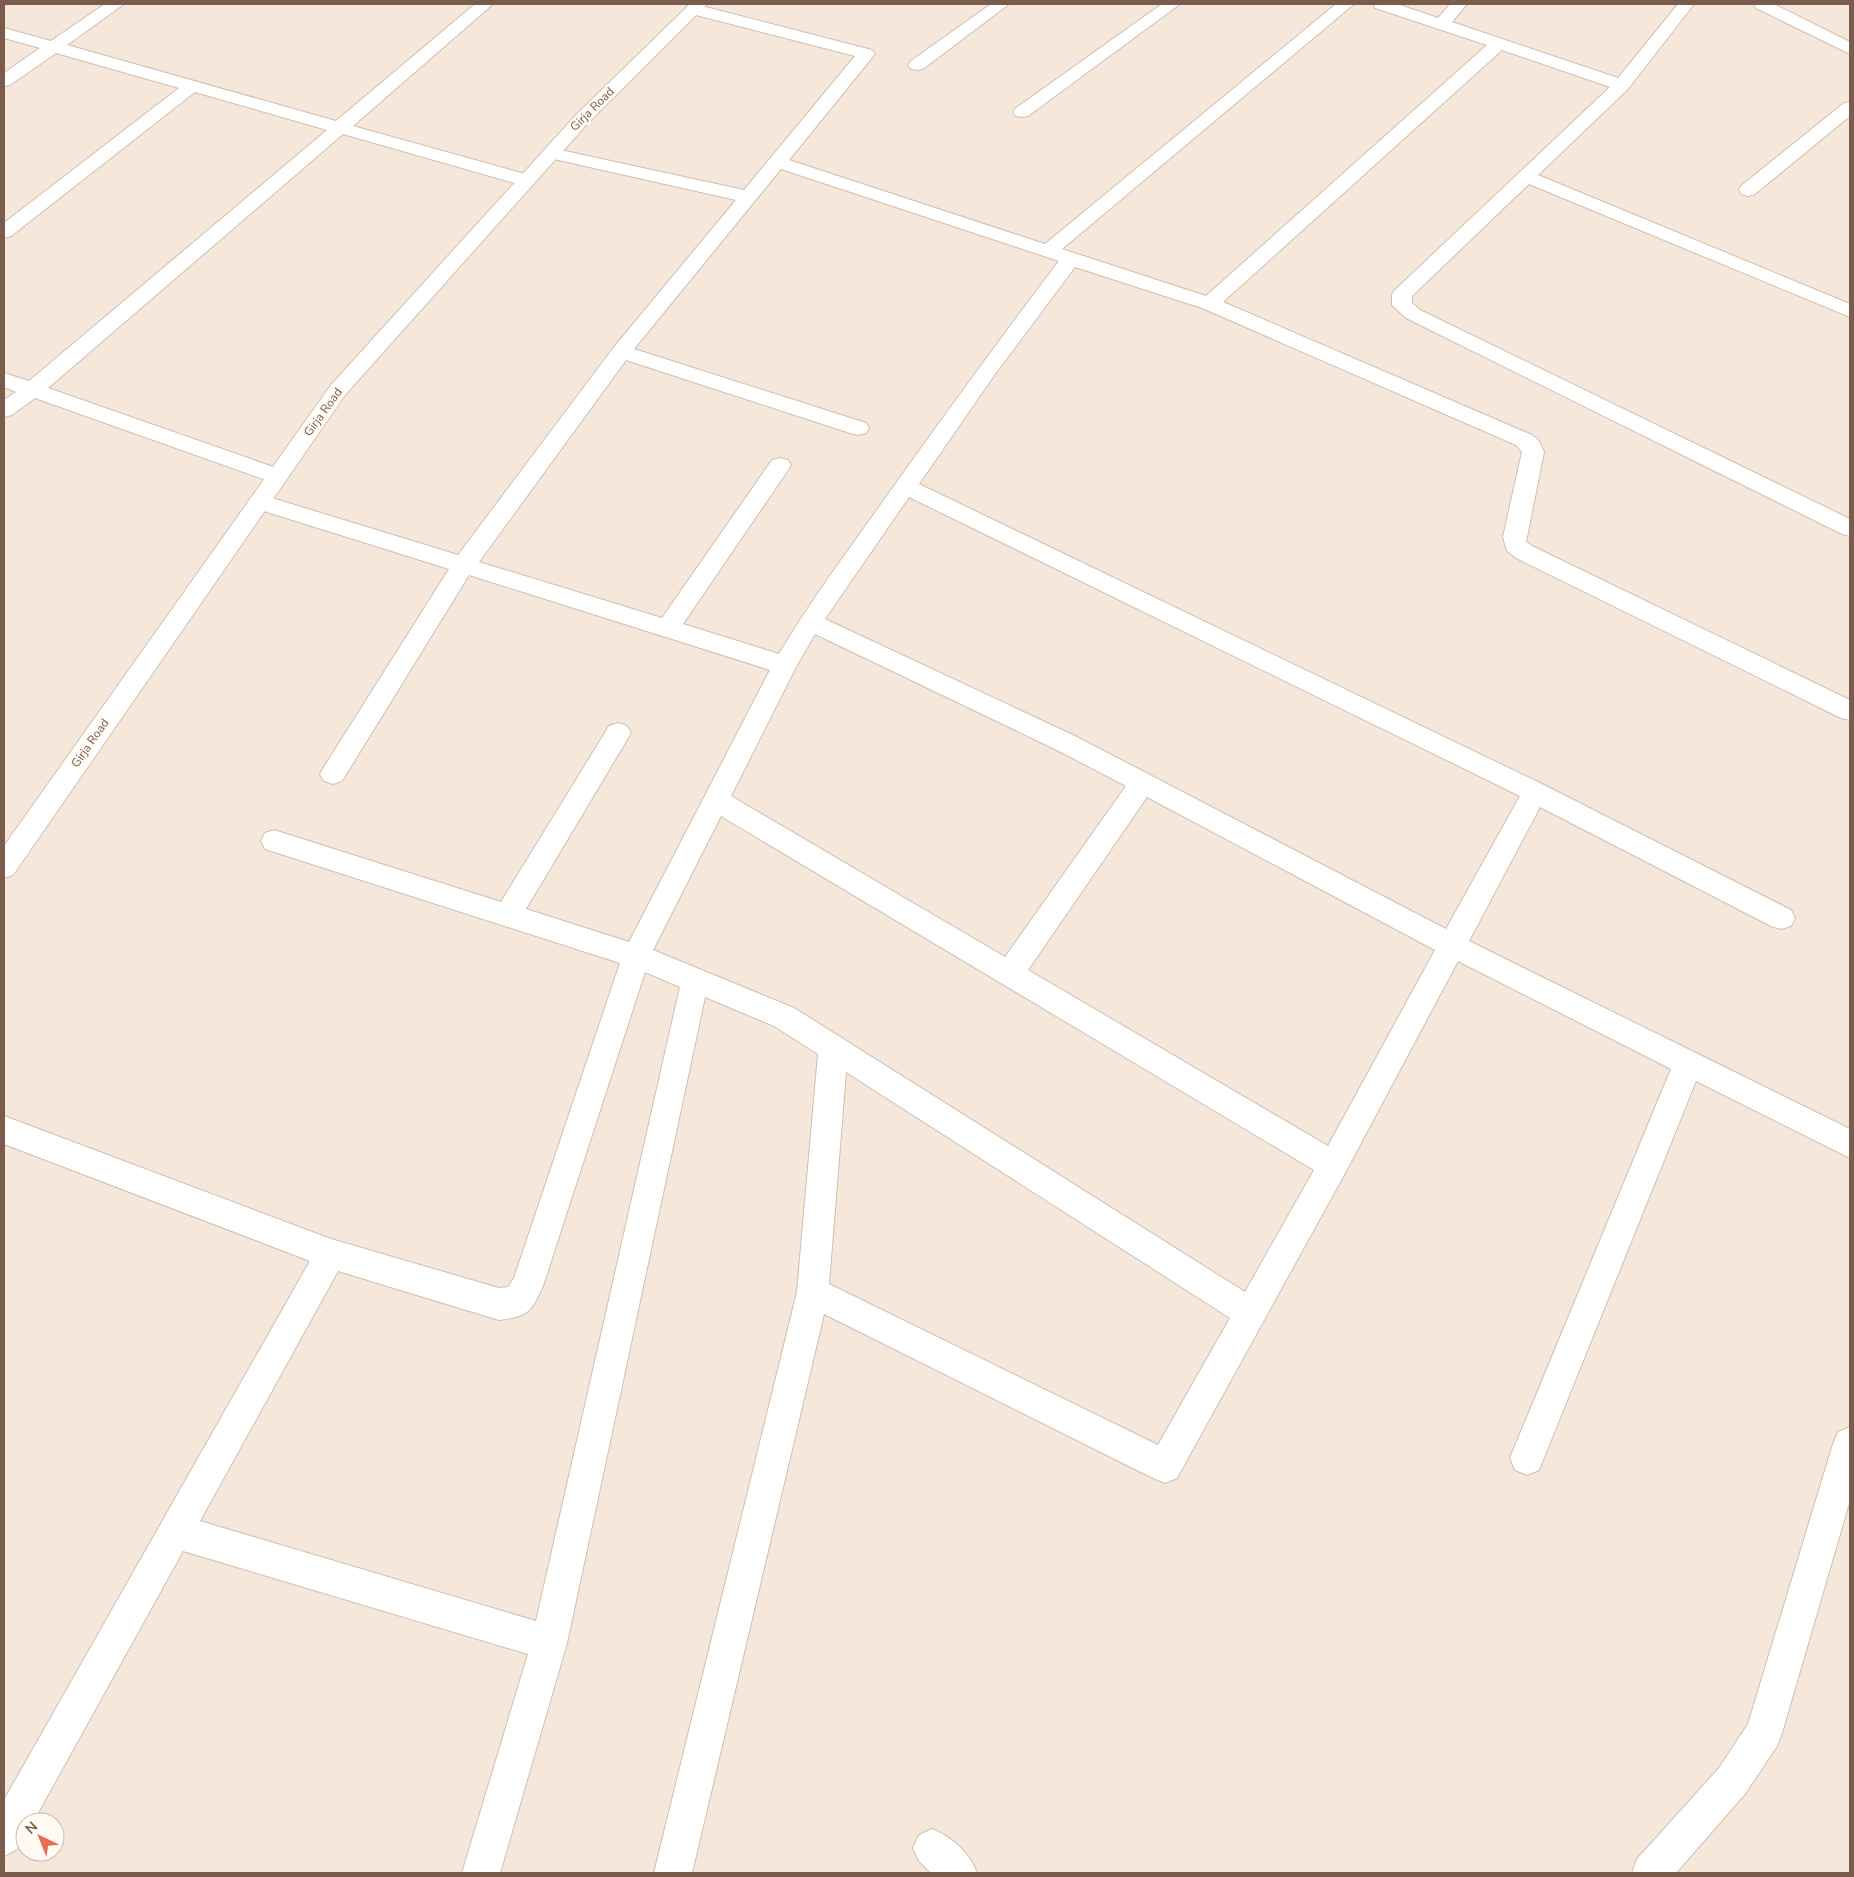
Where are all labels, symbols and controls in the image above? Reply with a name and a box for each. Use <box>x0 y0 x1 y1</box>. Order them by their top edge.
street label: Girja Road <box>567 84 617 134</box>
street label: Girja Road <box>300 385 346 439</box>
street label: Girja Road <box>67 715 113 771</box>
north arrow <box>15 1812 65 1862</box>
text: N <box>21 1817 42 1838</box>

